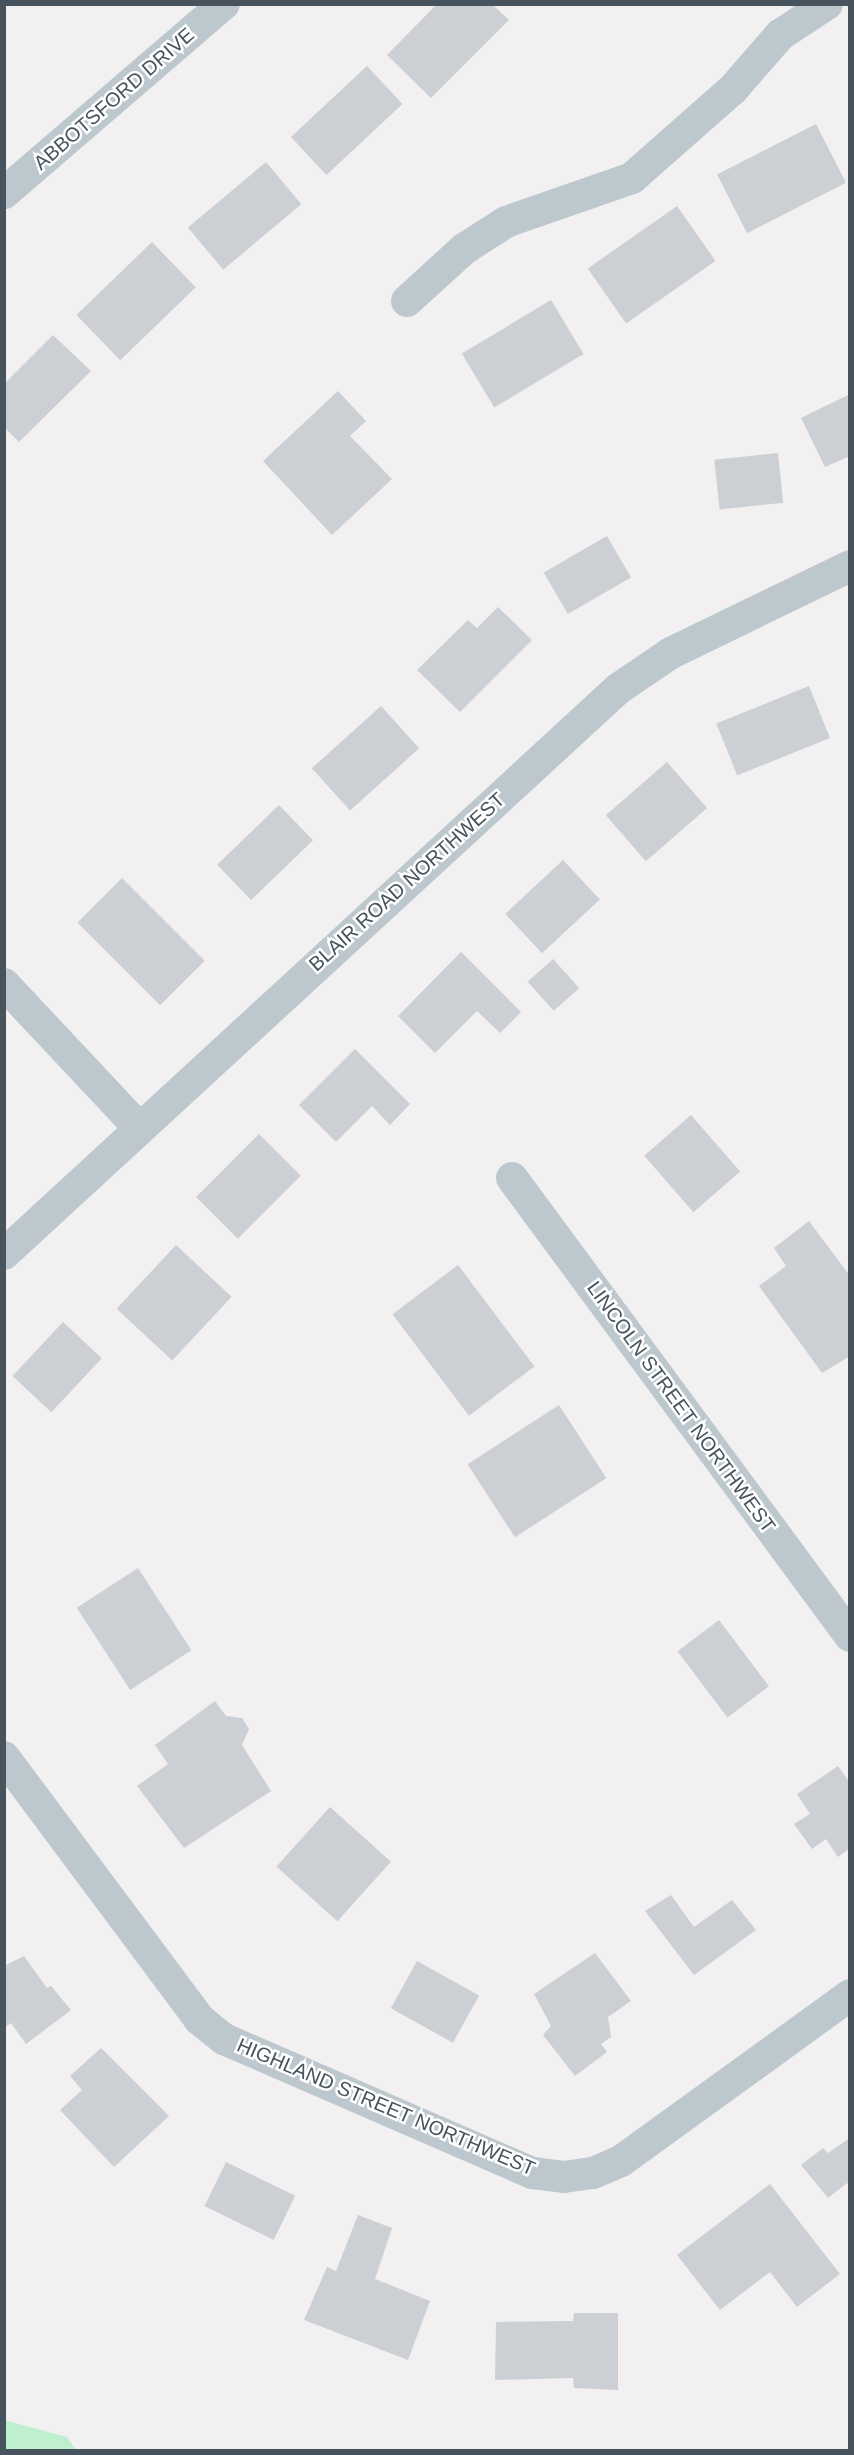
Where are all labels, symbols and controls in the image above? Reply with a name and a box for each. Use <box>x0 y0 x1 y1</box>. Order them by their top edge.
street label: ABBOTSFORD DRIVE <box>29 23 199 175</box>
street label: BLAIR ROAD NORTHWEST <box>304 788 510 976</box>
street label: LINCOLN STREET NORTHWEST <box>582 1276 780 1538</box>
street label: HIGHLAND STREET NORTHWEST <box>233 2033 539 2181</box>

